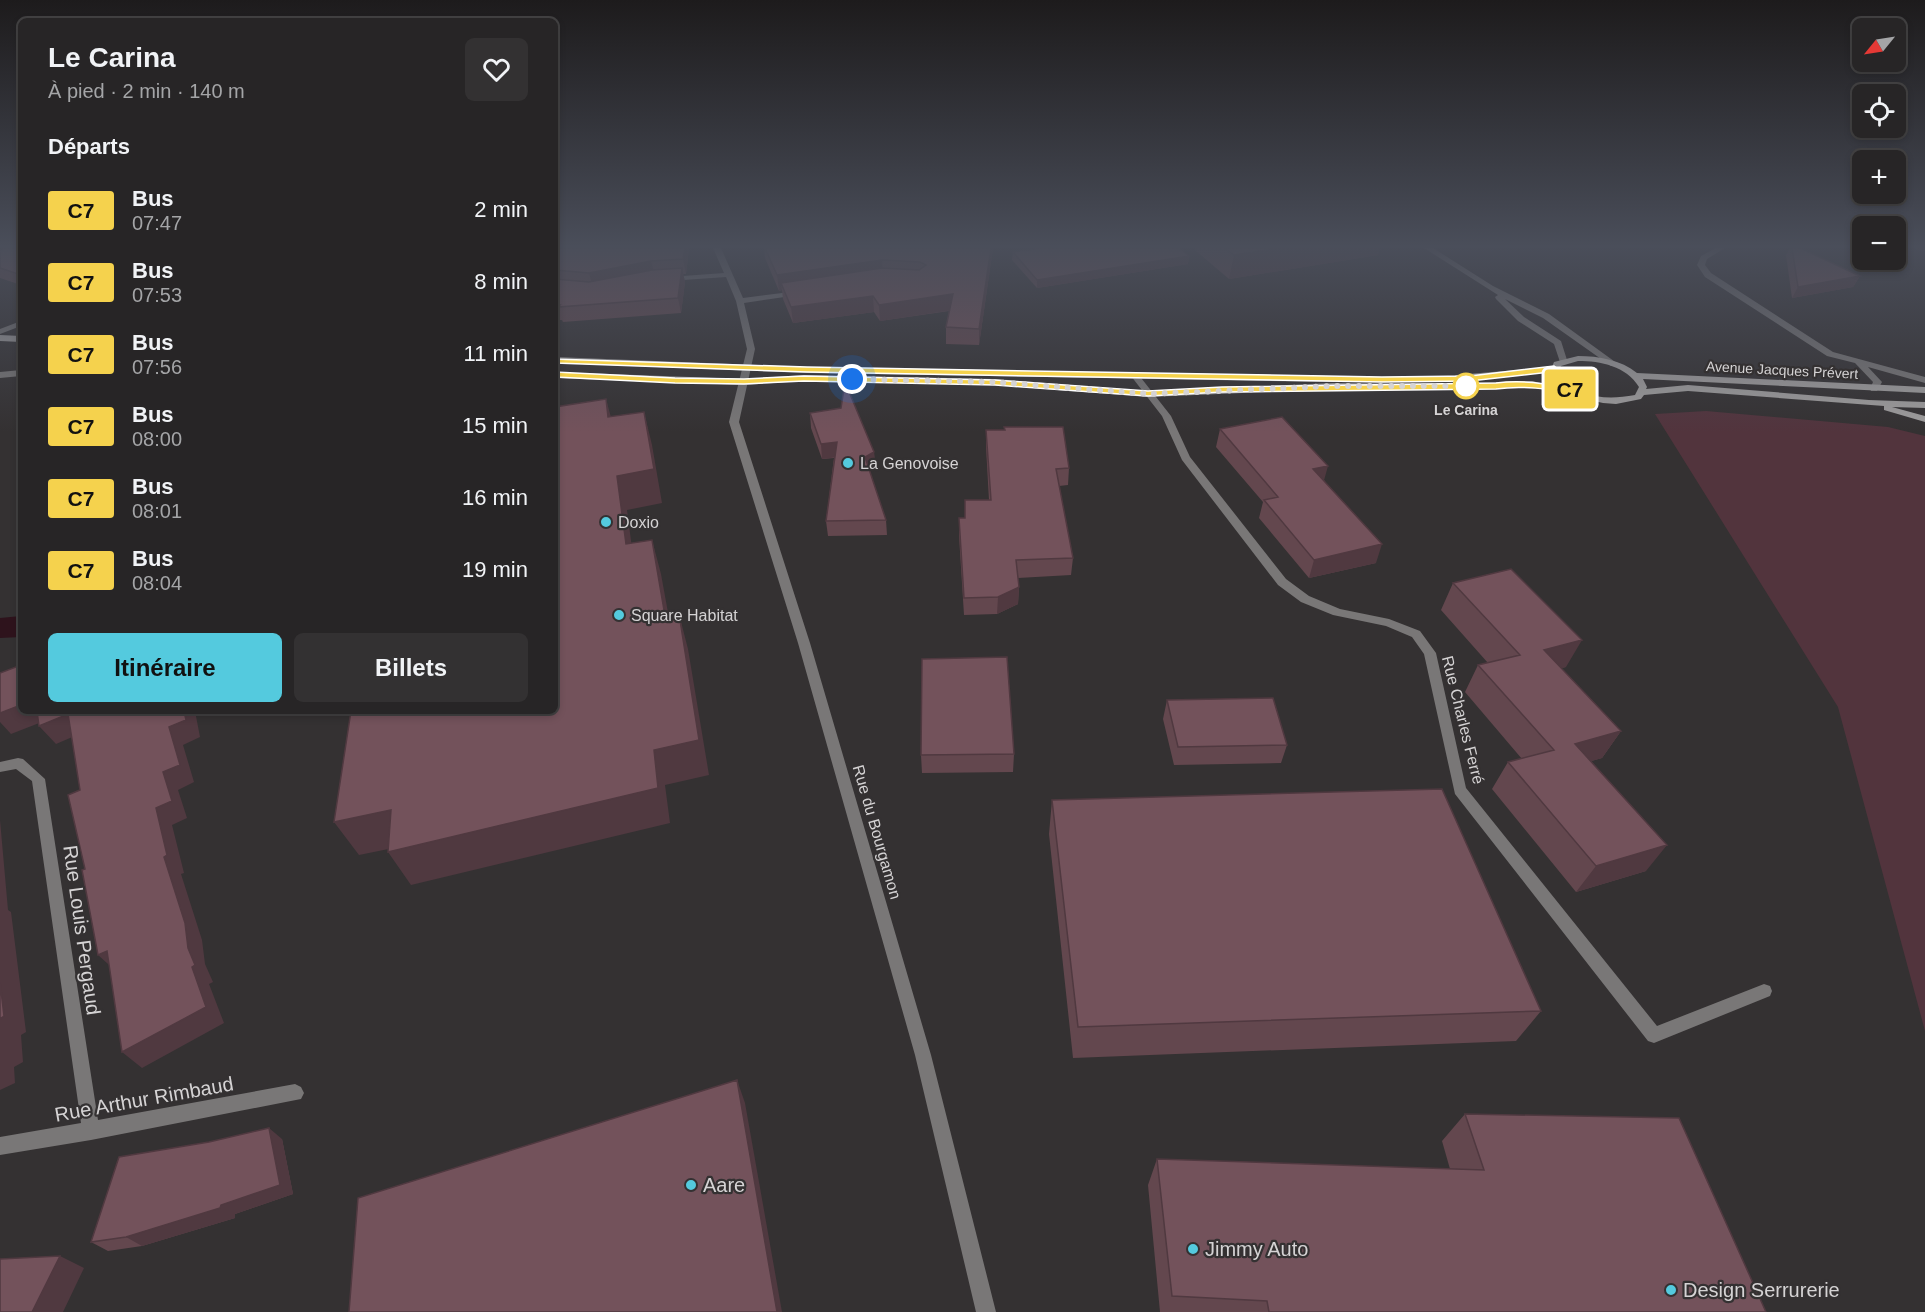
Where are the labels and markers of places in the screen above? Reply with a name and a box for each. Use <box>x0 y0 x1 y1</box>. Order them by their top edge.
marker: Le Carina <box>1453 373 1479 399</box>
place label: Le Carina <box>1434 402 1498 418</box>
place label: La Genovoise <box>860 455 959 472</box>
marker: La Genovoise <box>841 456 855 470</box>
place label: Doxio <box>618 514 659 531</box>
marker: Doxio <box>599 515 613 529</box>
place label: Square Habitat <box>631 607 738 624</box>
marker: Square Habitat <box>612 608 626 622</box>
place label: Aare <box>703 1174 745 1196</box>
marker: Aare <box>684 1178 698 1192</box>
place label: Jimmy Auto <box>1205 1238 1308 1260</box>
marker: Jimmy Auto <box>1186 1242 1200 1256</box>
place label: Design Serrurerie <box>1683 1279 1840 1301</box>
marker: Design Serrurerie <box>1664 1283 1678 1297</box>

